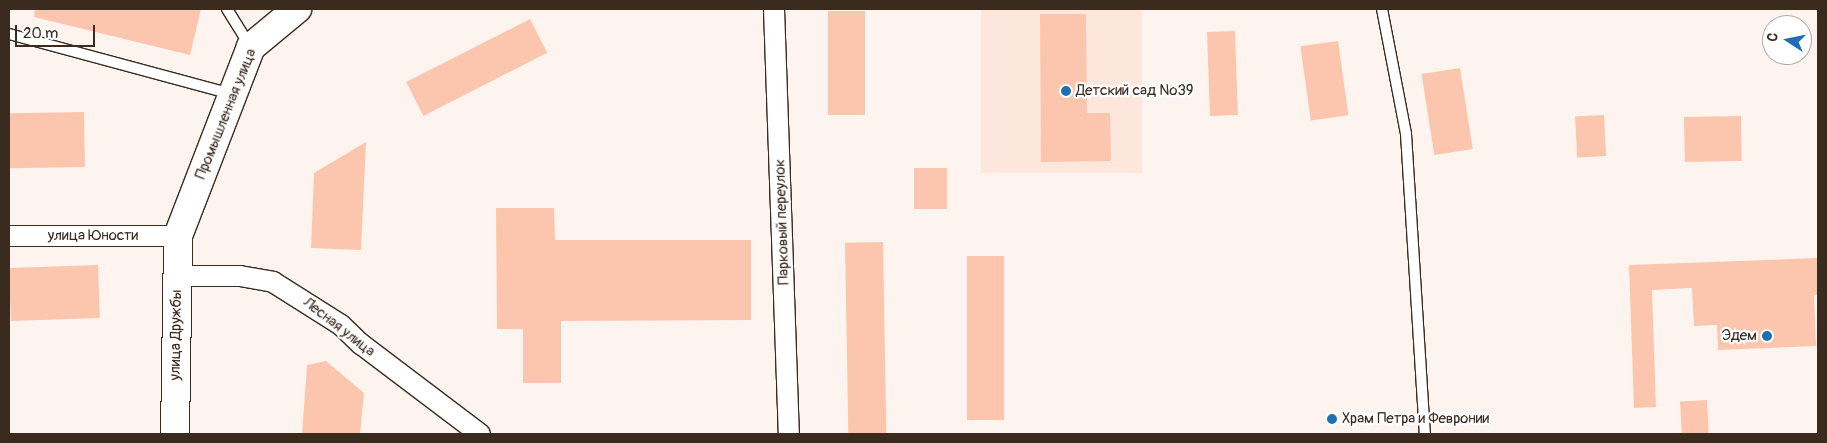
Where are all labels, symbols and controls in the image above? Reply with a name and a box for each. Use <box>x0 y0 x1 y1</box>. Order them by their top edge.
scale bar <box>18 15 98 47</box>
north arrow <box>1762 15 1812 65</box>
text: 20 m <box>23 24 58 43</box>
text: С <box>1764 31 1782 43</box>
street label: Промышленная улица <box>192 46 260 182</box>
place label: Детский сад №39 <box>1076 82 1194 100</box>
marker: Детский сад №39 <box>1060 85 1072 97</box>
street label: Парковый переулок <box>771 159 793 285</box>
street label: улица Юности <box>48 227 138 245</box>
street label: улица Дружбы <box>166 289 186 381</box>
street label: Лесная улица <box>300 293 378 361</box>
place label: Эдем <box>1722 327 1757 345</box>
marker: Эдем <box>1761 330 1773 342</box>
place label: Храм Петра и Февронии <box>1342 410 1489 428</box>
marker: Храм Петра и Февронии <box>1326 413 1338 425</box>

